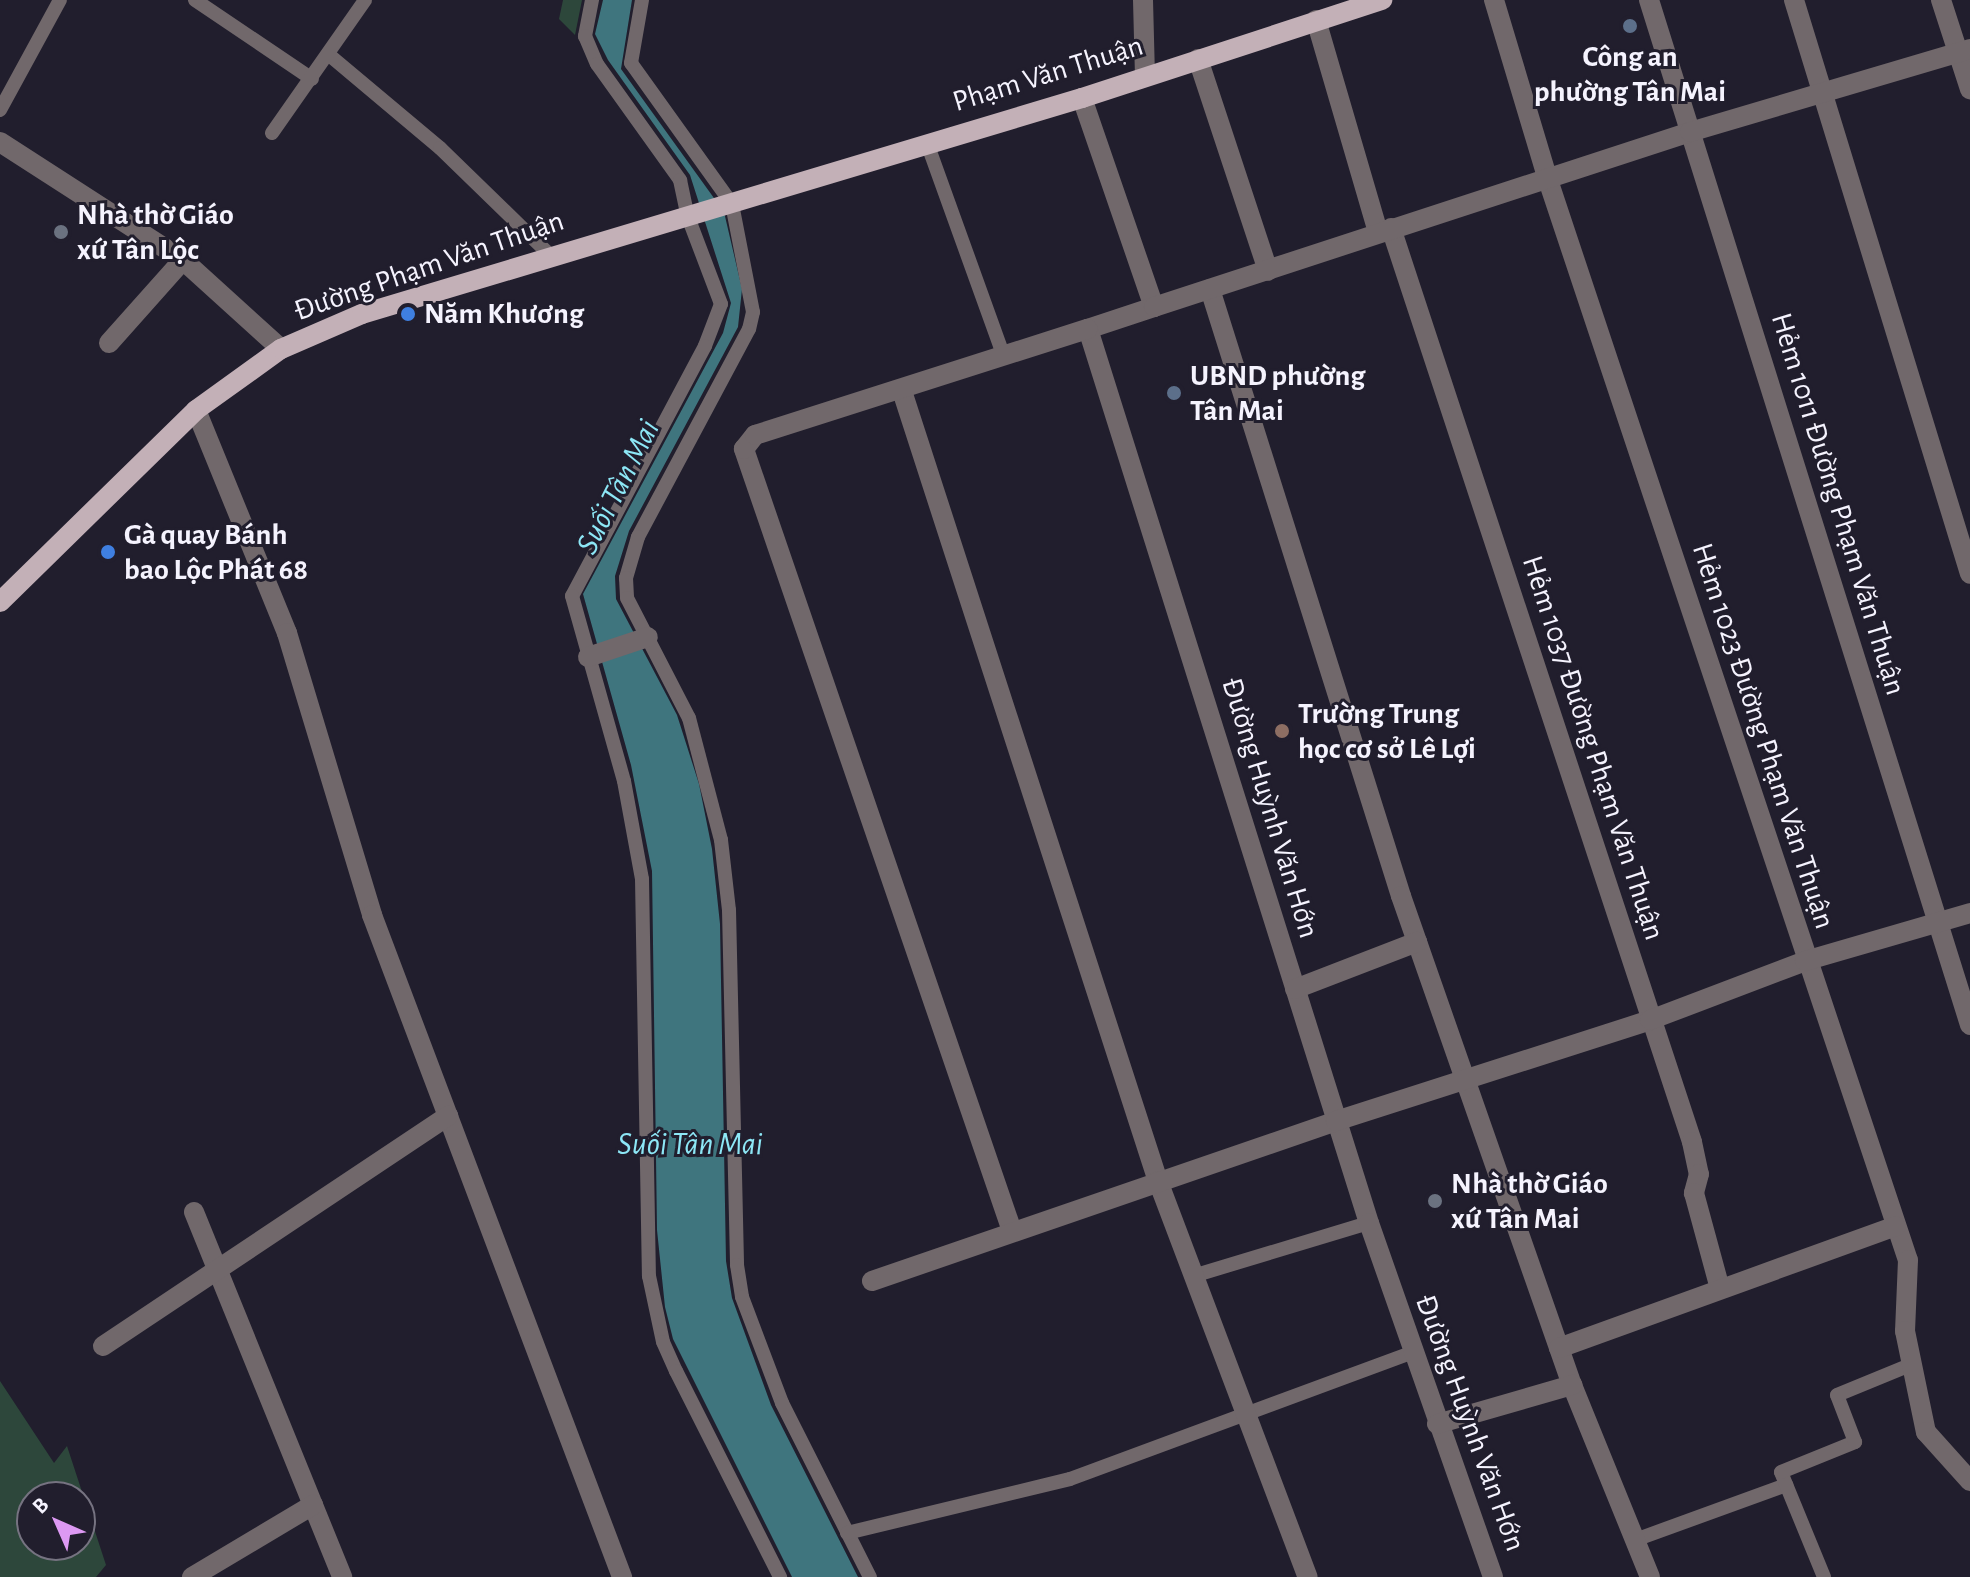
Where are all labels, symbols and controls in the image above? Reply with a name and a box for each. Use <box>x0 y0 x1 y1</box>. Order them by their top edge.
marker: Công an phường Tân Mai <box>1621 17 1639 35</box>
street label: Phạm Văn Thuận <box>948 28 1148 120</box>
place label: Công an phường Tân Mai <box>1534 39 1726 110</box>
place label: Nhà thờ Giáo xứ Tân Lộc <box>77 197 234 268</box>
street label: Đường Phạm Văn Thuận <box>289 203 569 329</box>
marker: Nhà thờ Giáo xứ Tân Lộc <box>52 223 70 241</box>
place label: Năm Khương <box>424 296 584 332</box>
marker: Năm Khương <box>399 305 417 323</box>
street label: Hẻm 1011 Đường Phạm Văn Thuận <box>1763 309 1913 699</box>
place label: UBND phường Tân Mai <box>1190 358 1365 428</box>
marker: UBND phường Tân Mai <box>1165 384 1183 402</box>
water label: Suối Tân Mai <box>568 414 668 560</box>
place label: Gà quay Bánh bao Lộc Phát 68 <box>124 517 308 588</box>
street label: Hẻm 1023 Đường Phạm Văn Thuận <box>1684 539 1842 933</box>
marker: Gà quay Bánh bao Lộc Phát 68 <box>99 543 117 561</box>
street label: Hẻm 1037 Đường Phạm Văn Thuận <box>1514 551 1672 945</box>
street label: Đường Huỳnh Văn Hớn <box>1213 673 1327 943</box>
place label: Trường Trung học cơ sở Lê Lợi <box>1298 696 1476 766</box>
marker: Trường Trung học cơ sở Lê Lợi <box>1273 722 1291 740</box>
water label: Suối Tân Mai <box>617 1125 763 1163</box>
place label: Nhà thờ Giáo xứ Tân Mai <box>1451 1166 1608 1236</box>
marker: Nhà thờ Giáo xứ Tân Mai <box>1426 1192 1444 1210</box>
street label: Đường Huỳnh Văn Hớn <box>1407 1290 1533 1556</box>
north arrow <box>16 1481 96 1561</box>
text: B <box>28 1493 53 1518</box>

